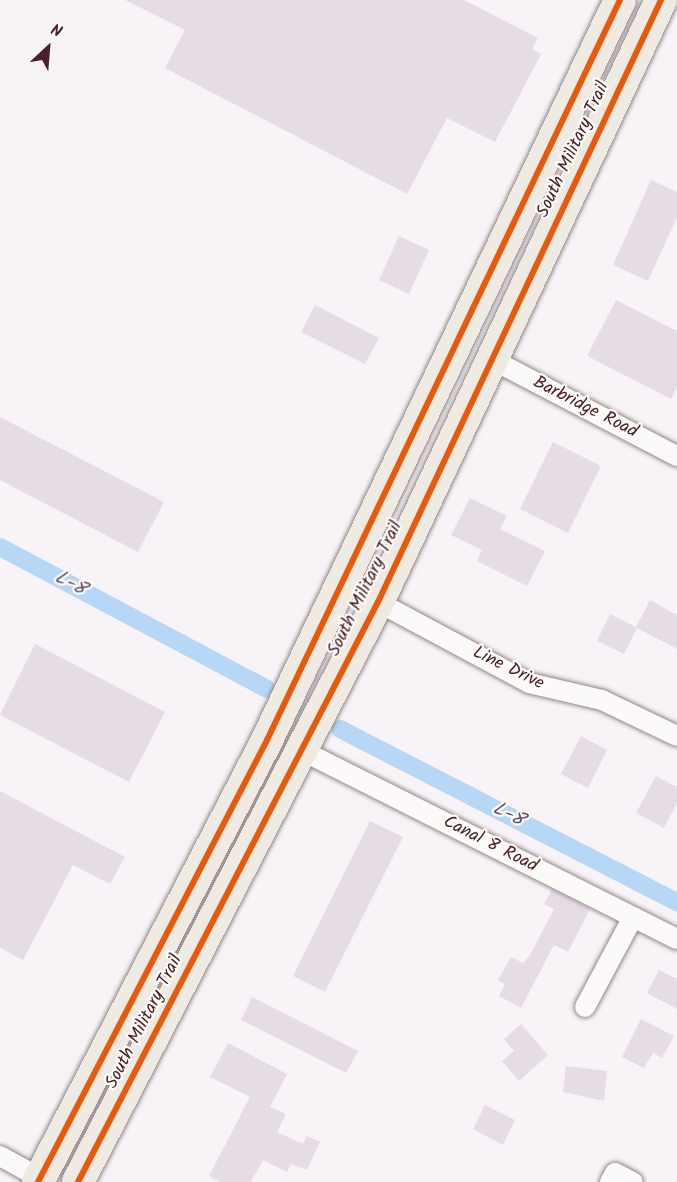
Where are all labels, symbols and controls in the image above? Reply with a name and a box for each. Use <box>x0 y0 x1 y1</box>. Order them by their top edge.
north arrow <box>18 18 78 78</box>
text: N <box>46 18 66 45</box>
street label: South Military Trail <box>533 79 615 221</box>
street label: Barbridge Road <box>529 372 641 444</box>
street label: South Military Trail <box>324 518 408 660</box>
water label: L-8 <box>50 566 90 602</box>
street label: Line Drive <box>469 643 547 695</box>
water label: L-8 <box>488 797 528 833</box>
street label: Canal 8 Road <box>439 812 541 878</box>
street label: South Military Trail <box>102 952 188 1092</box>

